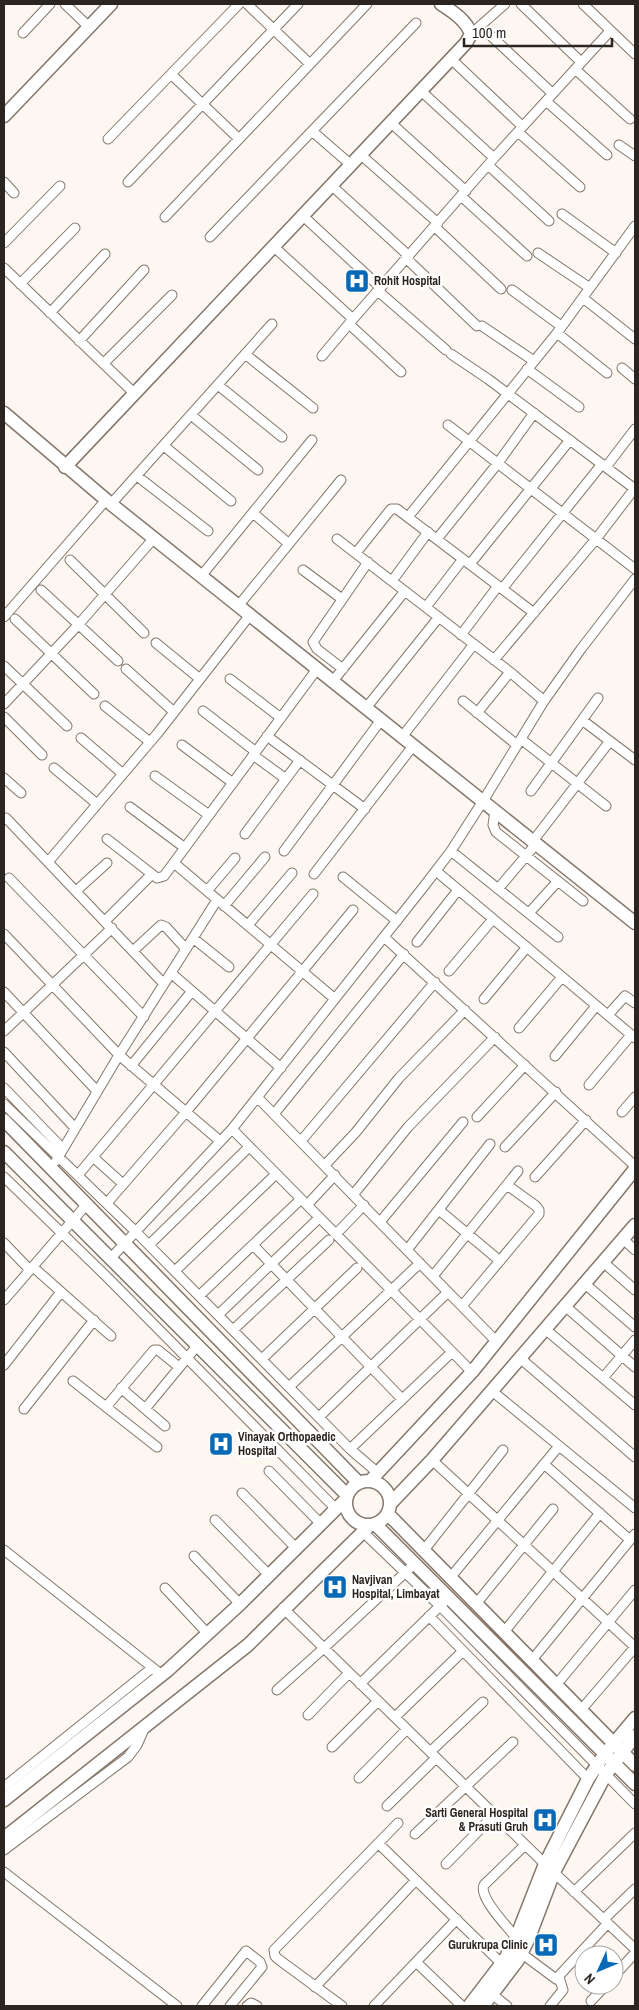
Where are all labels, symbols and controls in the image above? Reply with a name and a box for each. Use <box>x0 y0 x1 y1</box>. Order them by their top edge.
scale bar <box>464 15 612 47</box>
text: 100 m <box>472 22 506 43</box>
hospital icon: Rohit Hospital <box>344 268 370 294</box>
place label: Rohit Hospital <box>374 273 441 289</box>
place label: Vinayak Orthopaedic Hospital <box>238 1429 336 1459</box>
hospital icon: Vinayak Orthopaedic Hospital <box>208 1431 234 1457</box>
place label: Navjivan Hospital, Limbayat <box>352 1572 440 1602</box>
hospital icon: Navjivan Hospital, Limbayat <box>322 1574 348 1600</box>
place label: Sarti General Hospital & Prasuti Gruh <box>425 1805 528 1835</box>
hospital icon: Sarti General Hospital & Prasuti Gruh <box>532 1807 558 1833</box>
hospital icon: Gurukrupa Clinic <box>533 1932 559 1958</box>
place label: Gurukrupa Clinic <box>448 1937 529 1953</box>
north arrow <box>574 1945 624 1995</box>
text: N <box>580 1970 599 1988</box>

